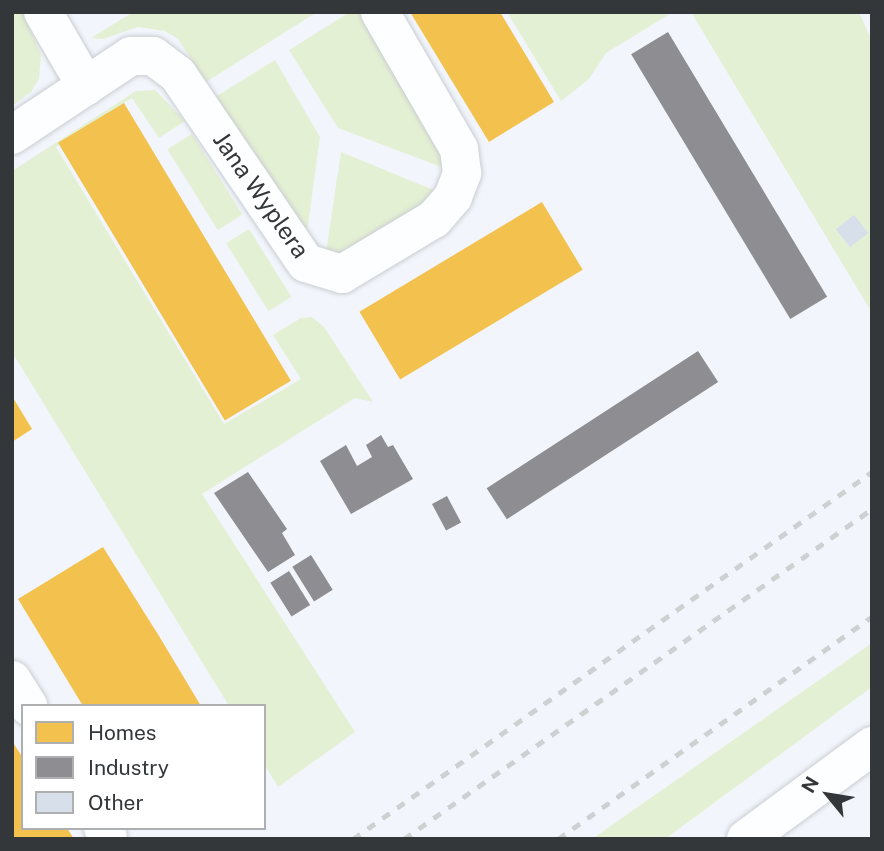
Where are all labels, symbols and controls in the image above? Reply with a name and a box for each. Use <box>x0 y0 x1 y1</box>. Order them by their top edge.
street label: Jana Wyplera <box>207 126 315 264</box>
legend <box>21 704 266 830</box>
text: Homes <box>88 720 156 745</box>
text: Industry <box>88 755 169 780</box>
north arrow <box>793 760 863 830</box>
text: N <box>797 773 823 796</box>
text: Other <box>88 790 144 815</box>

